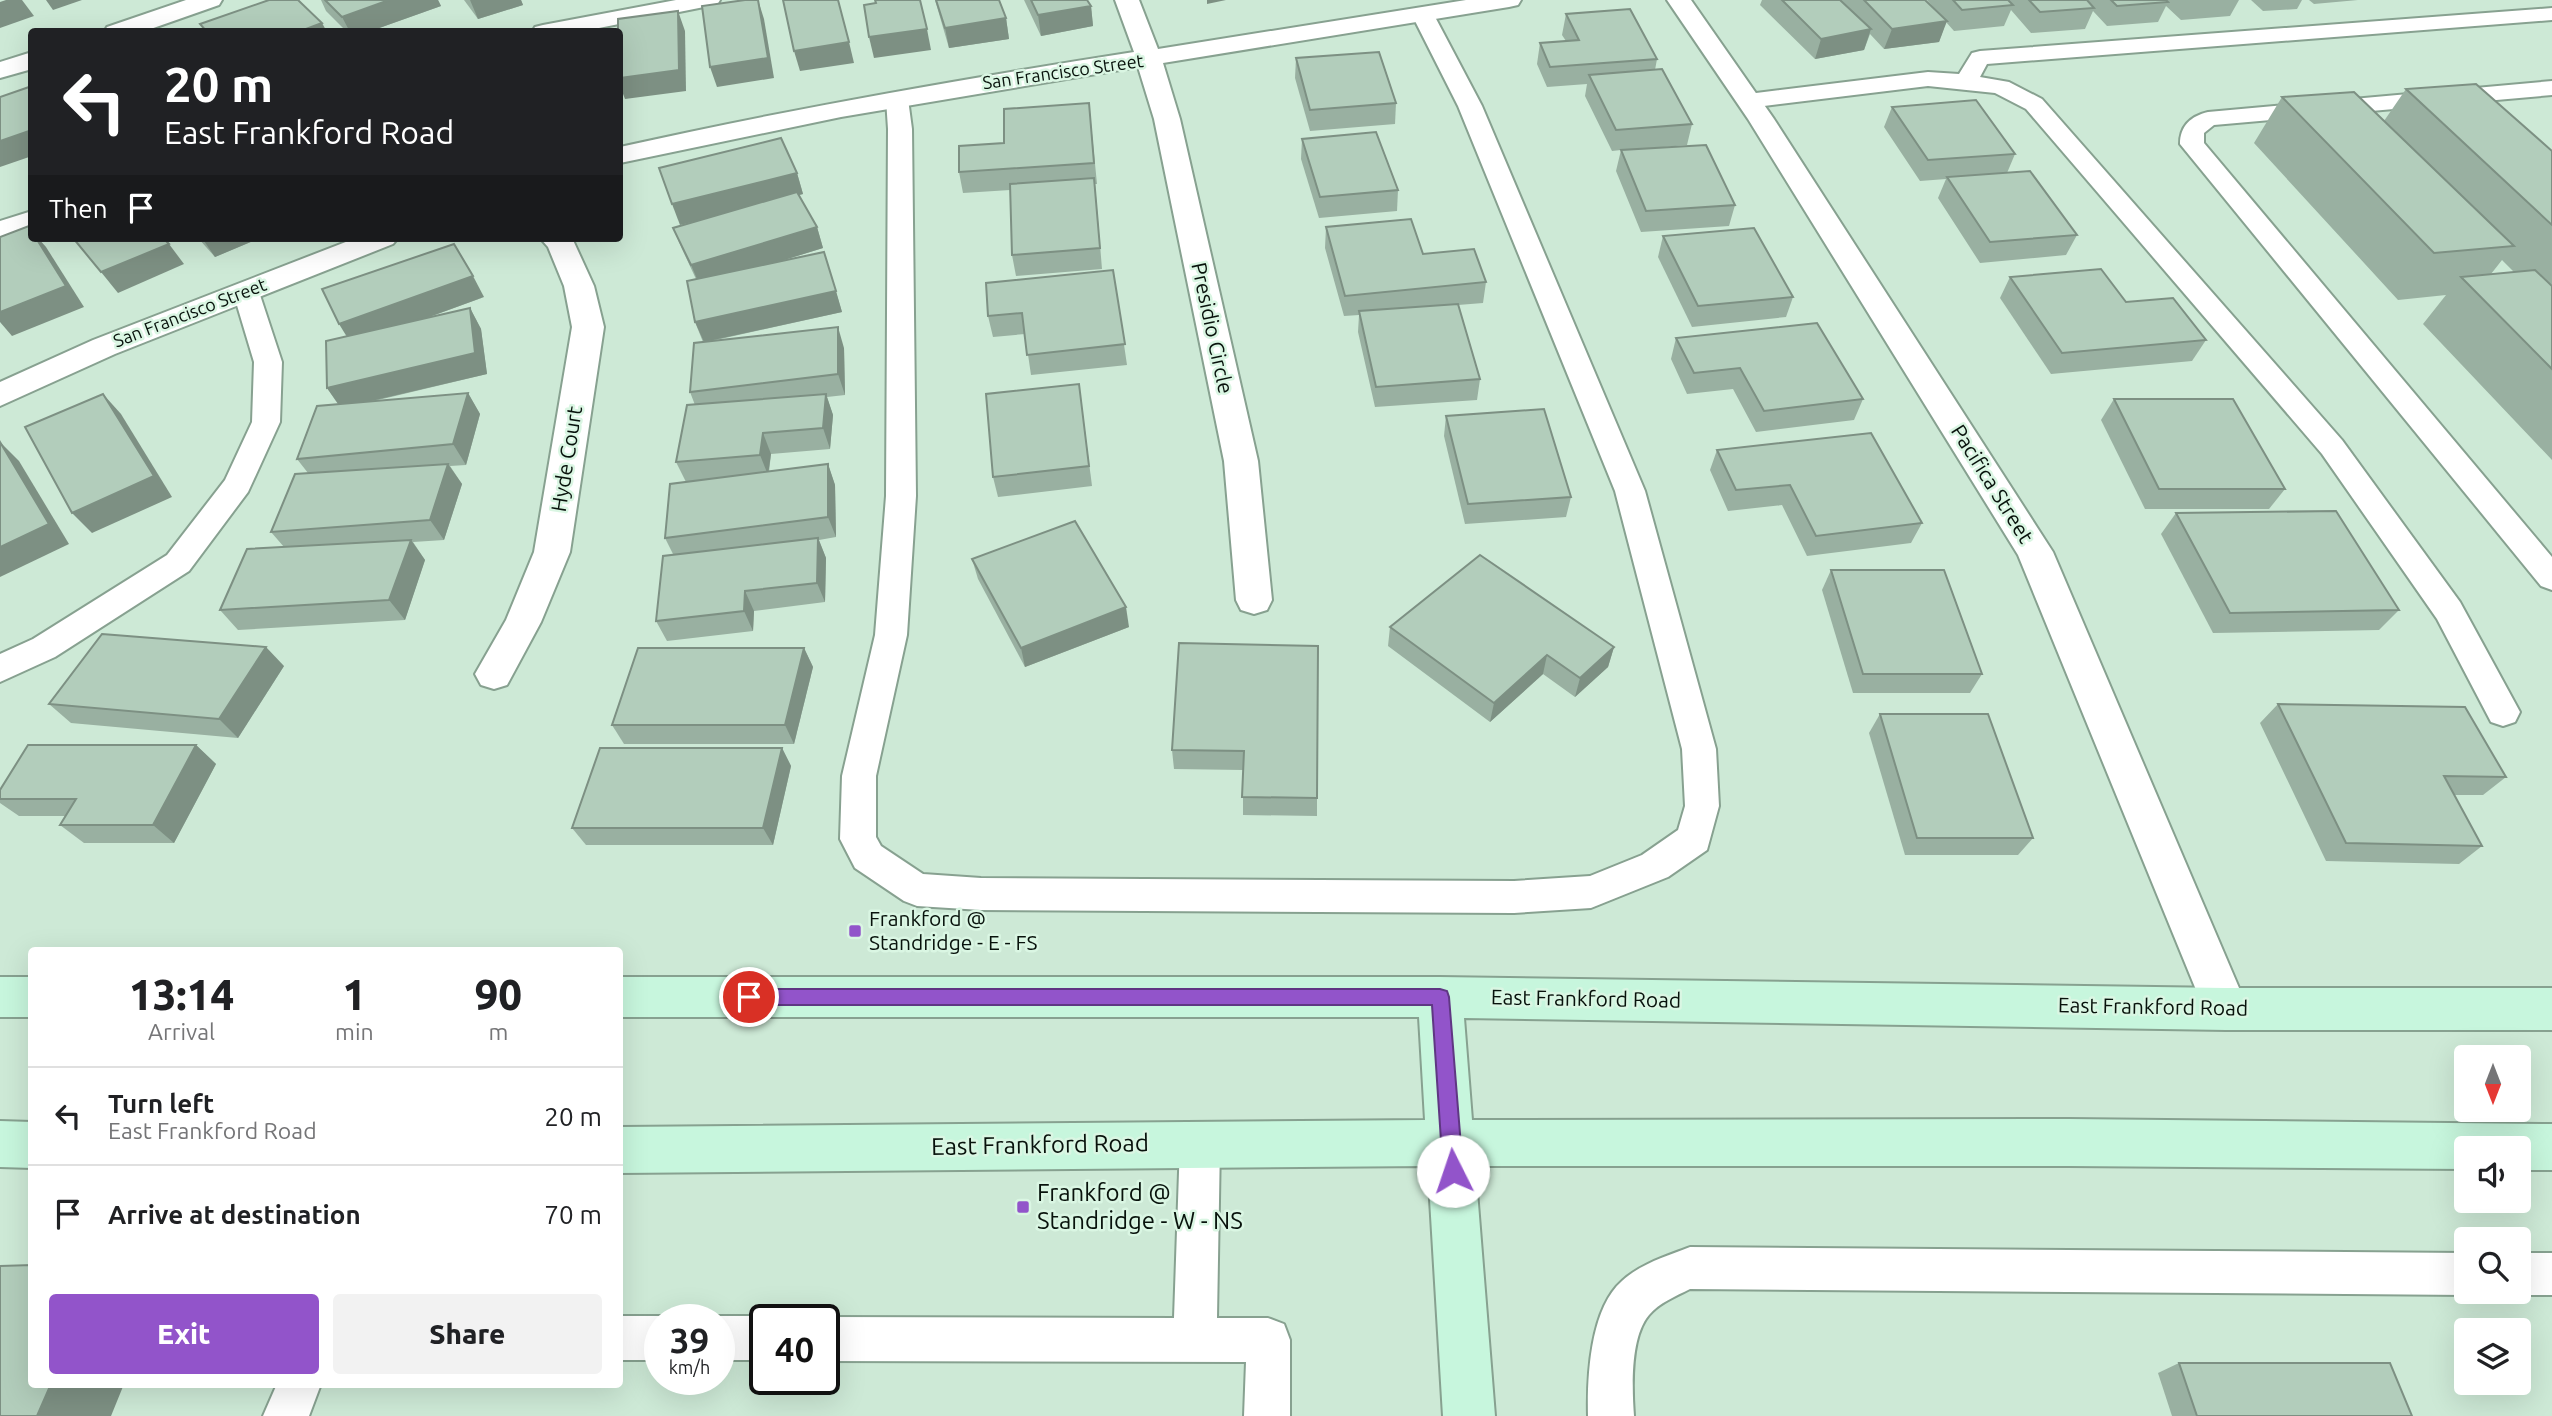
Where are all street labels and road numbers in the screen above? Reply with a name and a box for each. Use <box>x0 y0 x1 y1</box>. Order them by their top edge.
street label: San Francisco Street <box>981 50 1145 92</box>
street label: Presidio Circle <box>1187 260 1239 396</box>
street label: San Francisco Street <box>110 274 269 351</box>
street label: Hyde Court <box>546 404 586 513</box>
street label: Pacifica Street <box>1947 420 2039 547</box>
street label: East Frankford Road <box>1491 984 1681 1012</box>
street label: East Frankford Road <box>2058 992 2248 1020</box>
street label: East Frankford Road <box>931 1129 1149 1160</box>

